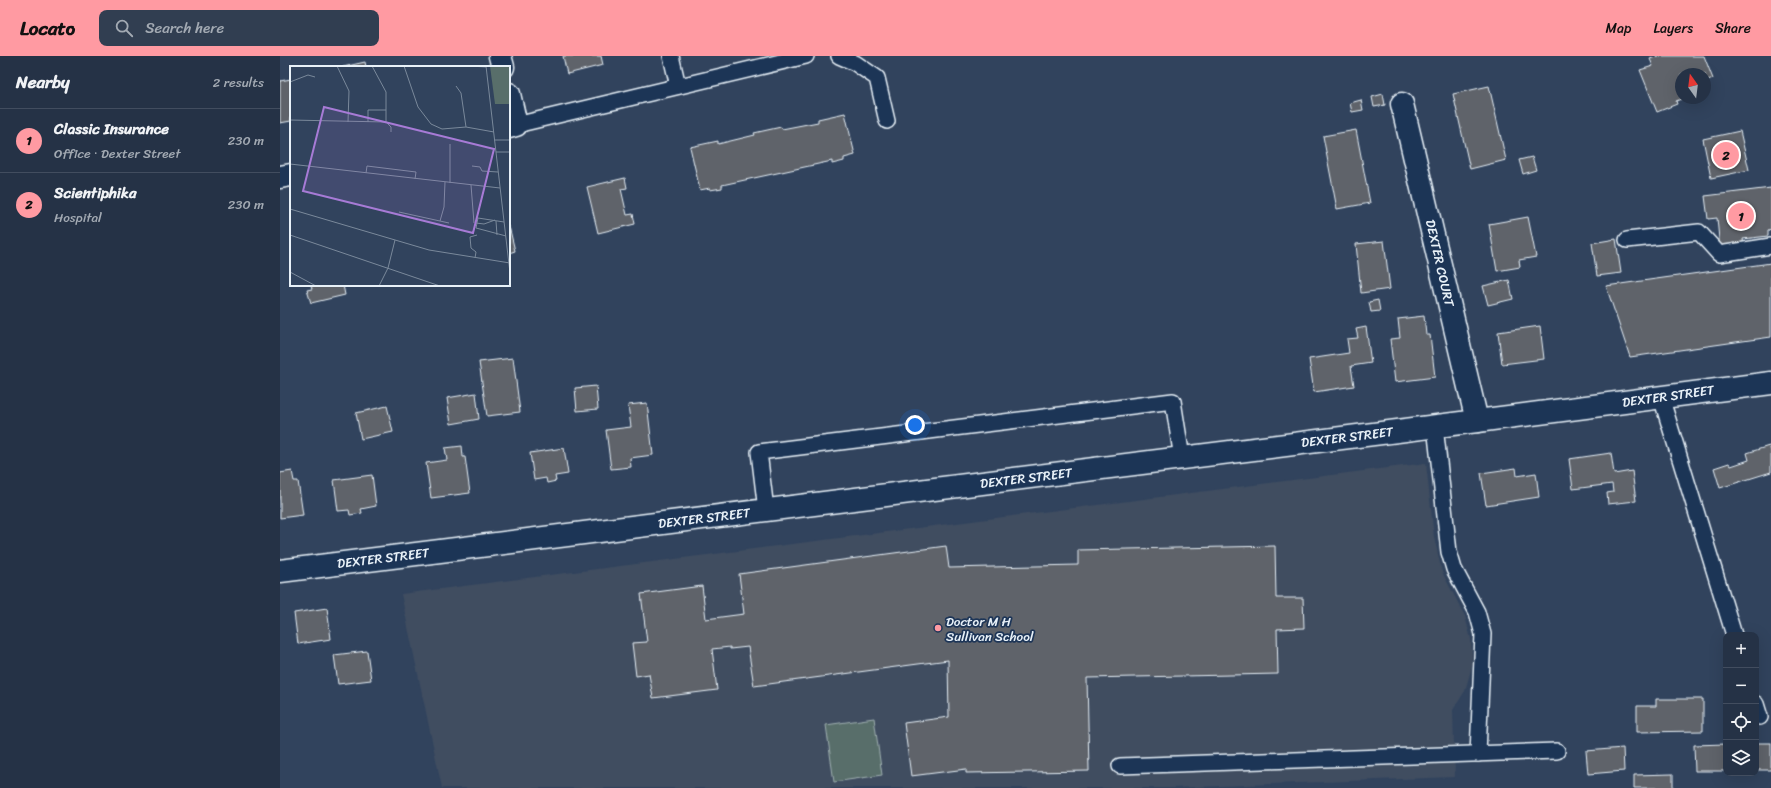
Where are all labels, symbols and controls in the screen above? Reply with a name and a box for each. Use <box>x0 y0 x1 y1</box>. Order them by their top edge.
search box <box>99 10 379 46</box>
text: Locato <box>20 12 75 45</box>
text: Search here <box>145 15 224 41</box>
text: Map <box>1606 16 1631 41</box>
text: Layers <box>1653 16 1693 41</box>
text: Share <box>1715 16 1751 41</box>
icon: search <box>113 17 135 39</box>
inset map <box>290 66 510 286</box>
text: Nearby <box>16 67 70 97</box>
north arrow <box>1675 68 1711 104</box>
text: 2 results <box>213 71 264 94</box>
text: Classic Insurance <box>54 116 169 142</box>
text: 1 <box>26 129 32 152</box>
text: 230 m <box>228 129 264 152</box>
pin: 2 <box>1713 140 1739 170</box>
text: Office · Dexter Street <box>54 142 180 165</box>
text: Scientiphika <box>54 180 136 206</box>
text: 2 <box>25 193 33 216</box>
text: 230 m <box>228 193 264 216</box>
pin: 1 <box>1728 201 1754 231</box>
text: Hospital <box>54 206 102 229</box>
street label: DEXTER COURT <box>1419 217 1461 310</box>
street label: DEXTER STREET <box>1621 378 1716 414</box>
your location <box>905 415 925 435</box>
street label: DEXTER STREET <box>1300 420 1395 454</box>
street label: DEXTER STREET <box>979 461 1074 495</box>
street label: DEXTER STREET <box>657 501 752 535</box>
street label: DEXTER STREET <box>336 541 431 575</box>
place label: Doctor M H Sullivan School <box>946 610 1034 648</box>
marker: Doctor M H Sullivan School <box>933 623 943 633</box>
map controls <box>1723 632 1759 776</box>
button: + <box>1723 632 1759 668</box>
button: − <box>1723 668 1759 704</box>
button: locate <box>1723 704 1759 740</box>
button: layers <box>1723 740 1759 776</box>

